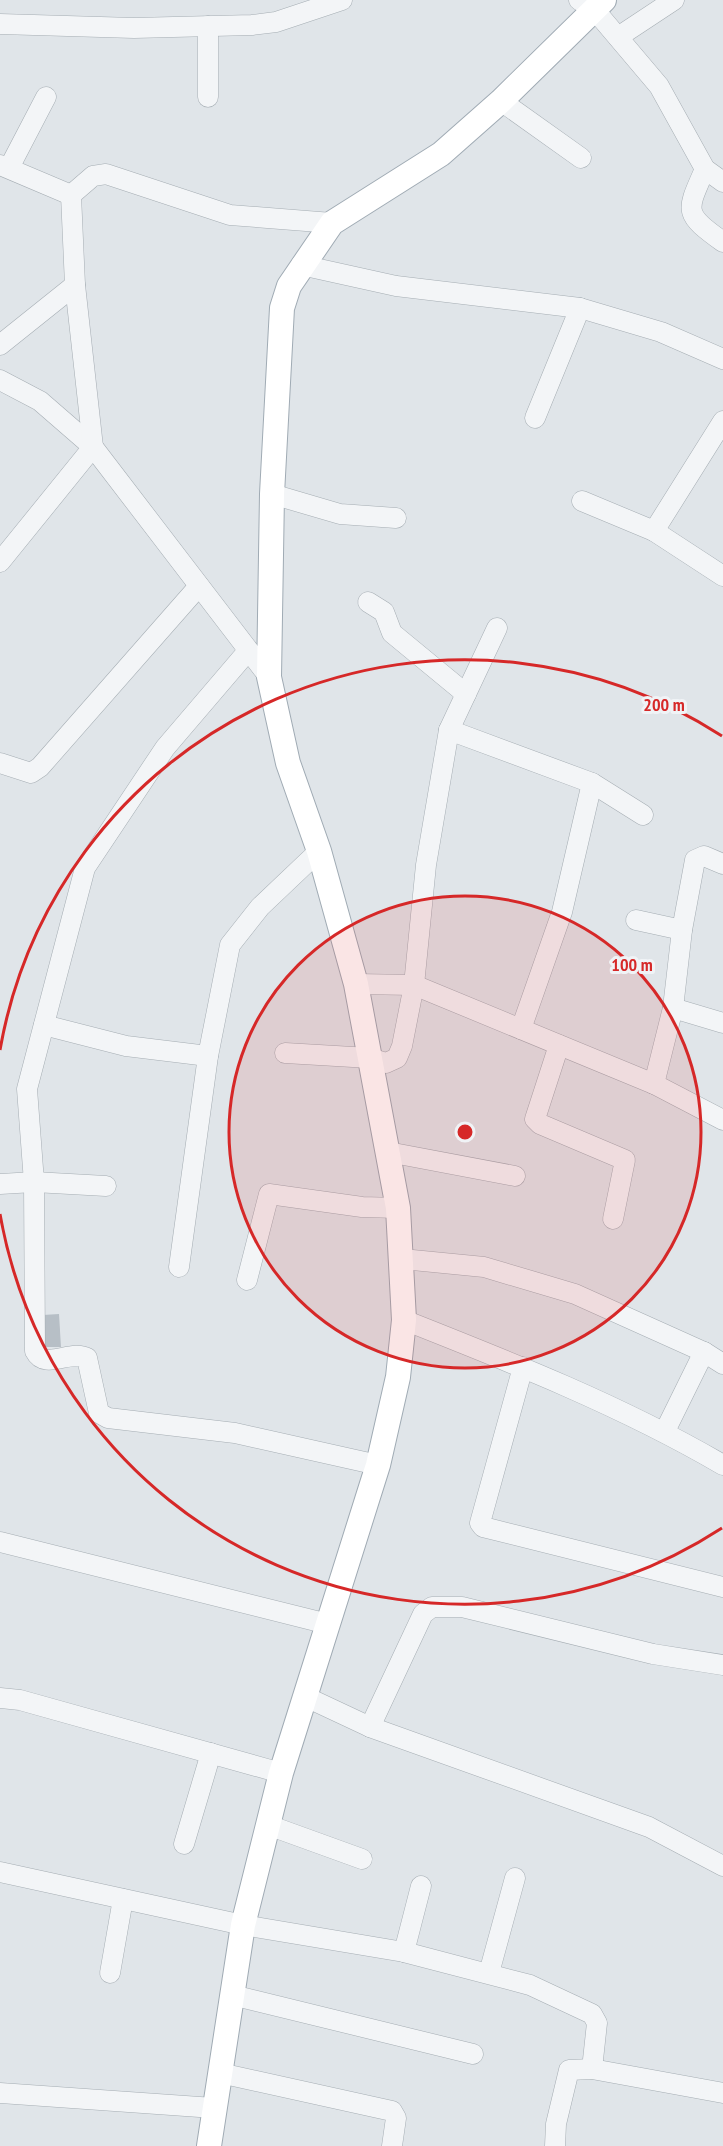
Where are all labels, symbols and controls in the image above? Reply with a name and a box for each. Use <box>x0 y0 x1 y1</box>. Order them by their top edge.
text: 200 m <box>643 693 685 716</box>
text: 100 m <box>611 953 653 976</box>
centre of rings <box>455 1122 475 1142</box>

